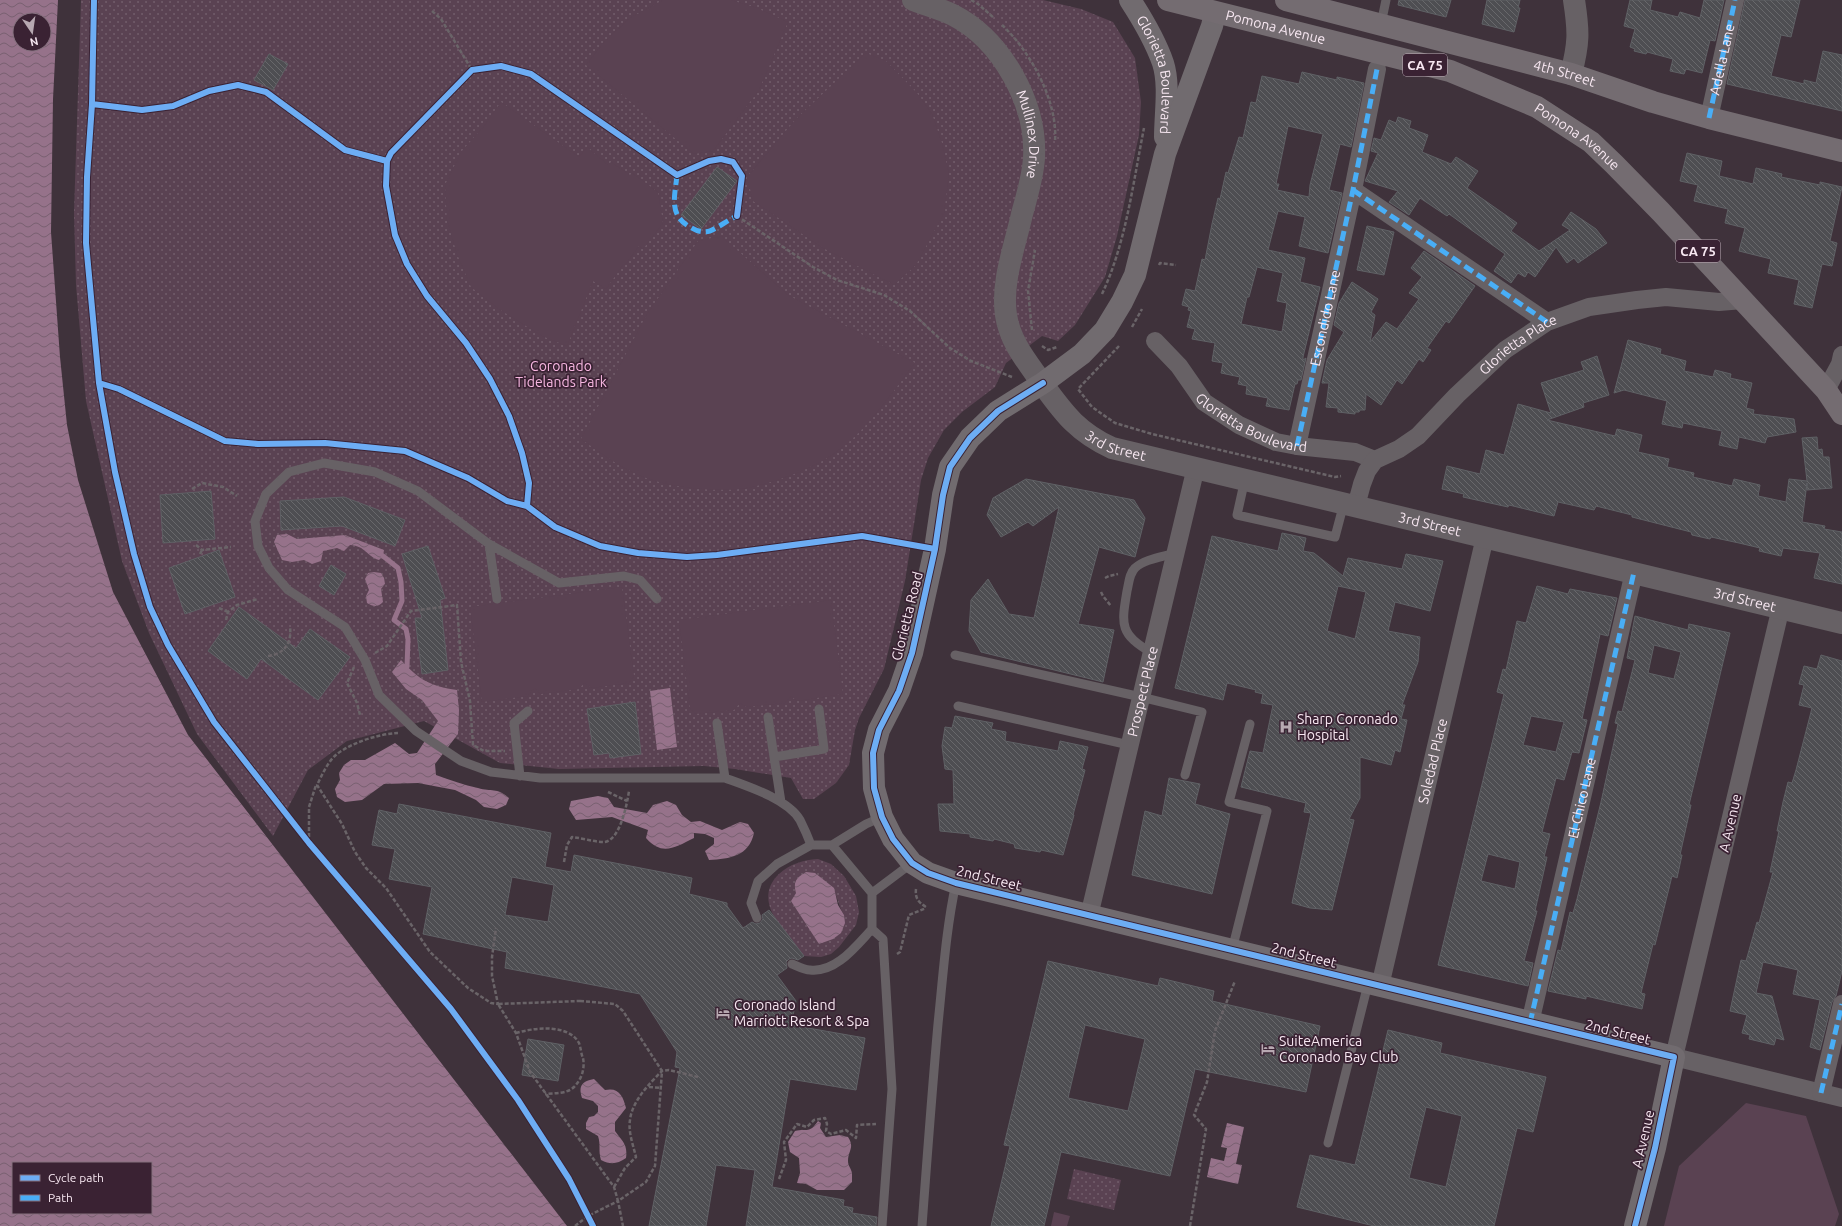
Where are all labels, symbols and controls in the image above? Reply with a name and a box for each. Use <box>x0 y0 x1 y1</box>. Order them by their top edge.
street label: Pomona Avenue <box>1224 7 1327 47</box>
north arrow <box>12 12 52 52</box>
street label: Glorietta Boulevard <box>1134 12 1175 134</box>
street label: Adella Lane <box>1706 22 1738 97</box>
text: N <box>29 35 40 49</box>
road number: CA 75 <box>1403 54 1447 76</box>
street label: 4th Street <box>1532 57 1598 90</box>
street label: Mullinex Drive <box>1013 88 1042 180</box>
street label: Pomona Avenue <box>1532 100 1623 173</box>
road number: CA 75 <box>1676 240 1720 262</box>
street label: Escondido Lane <box>1307 268 1343 368</box>
street label: Glorietta Place <box>1476 311 1559 378</box>
park label: Coronado Tidelands Park <box>515 358 607 390</box>
street label: Glorietta Boulevard <box>1192 390 1308 455</box>
street label: 3rd Street <box>1082 427 1148 464</box>
street label: 3rd Street <box>1397 509 1463 539</box>
street label: Glorietta Road <box>888 570 926 662</box>
street label: 3rd Street <box>1712 584 1778 615</box>
street label: Prospect Place <box>1124 644 1161 738</box>
place label: Sharp Coronado Hospital <box>1297 711 1398 743</box>
street label: Soledad Place <box>1415 717 1450 805</box>
hospital icon: Sharp Coronado Hospital <box>1278 719 1294 735</box>
street label: El Chico Lane <box>1565 756 1599 840</box>
street label: A Avenue <box>1716 792 1744 854</box>
street label: 2nd Street <box>955 862 1024 894</box>
street label: 2nd Street <box>1270 939 1339 971</box>
place label: Coronado Island Marriott Resort & Spa <box>734 997 870 1029</box>
hotel icon: Coronado Island Marriott Resort & Spa <box>715 1005 731 1021</box>
street label: 2nd Street <box>1584 1016 1653 1048</box>
place label: SuiteAmerica Coronado Bay Club <box>1279 1033 1398 1065</box>
hotel icon: SuiteAmerica Coronado Bay Club <box>1260 1041 1276 1057</box>
street label: A Avenue <box>1629 1108 1657 1170</box>
legend <box>12 1162 152 1214</box>
text: Cycle path <box>48 1171 104 1184</box>
text: Path <box>48 1191 73 1204</box>

